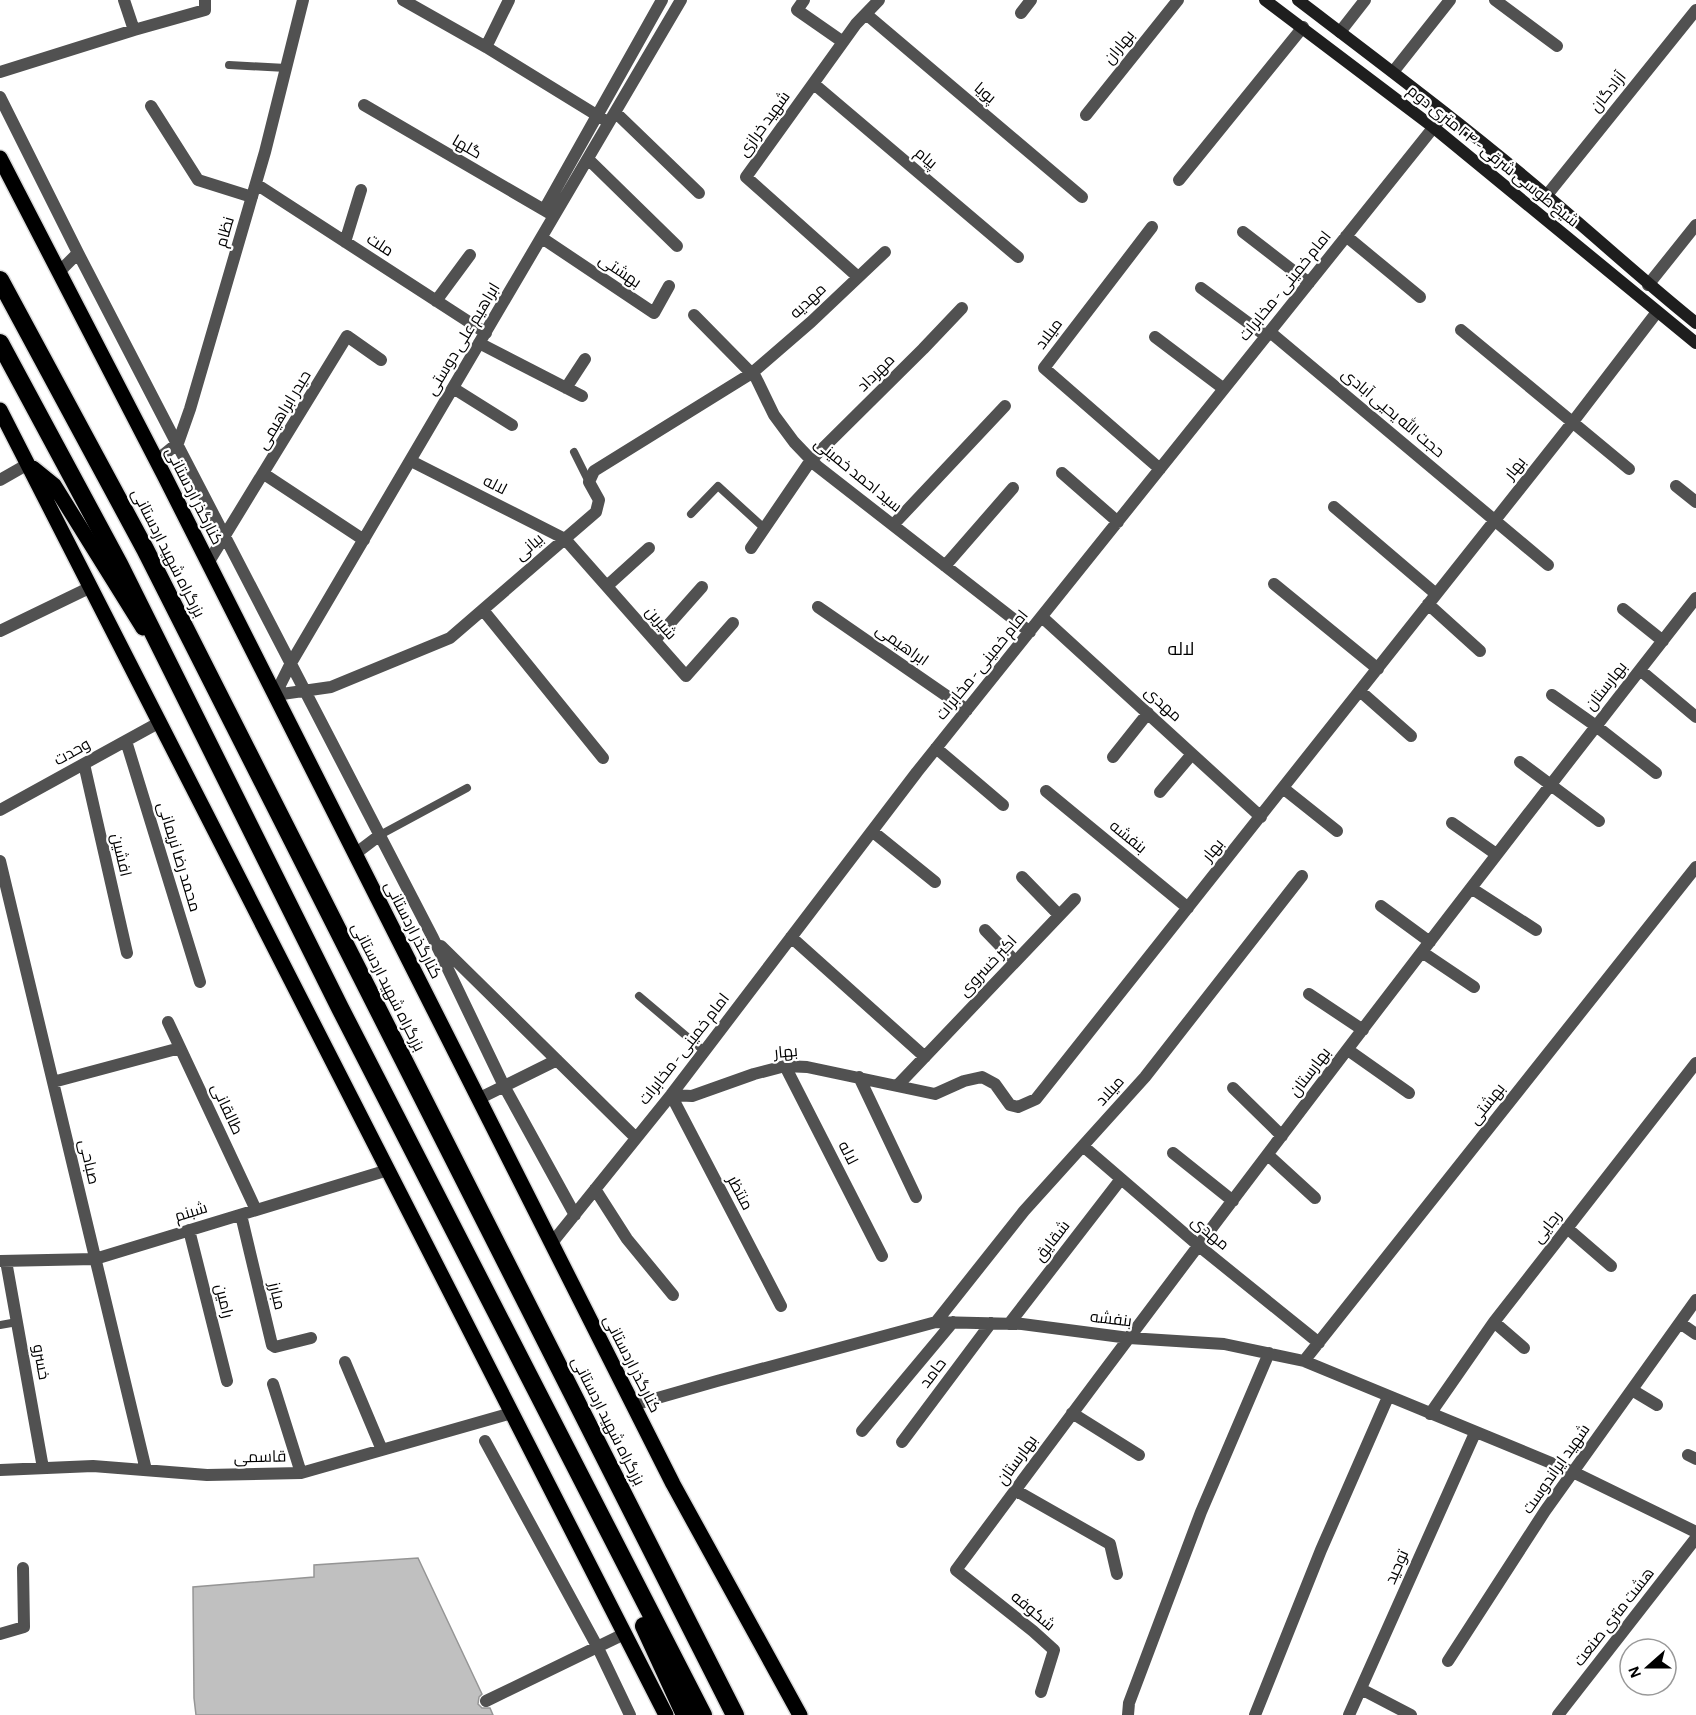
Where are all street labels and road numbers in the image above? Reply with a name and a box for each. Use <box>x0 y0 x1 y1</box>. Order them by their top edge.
street label: بهاران <box>1101 27 1139 68</box>
street label: آزادگان <box>1586 68 1631 116</box>
street label: پویا <box>969 80 999 109</box>
street label: شیخ طوسی شرقی - ۲۴ متری دوم <box>1402 81 1582 232</box>
street label: شهید خرازی <box>734 88 794 161</box>
street label: گلها <box>449 132 484 163</box>
street label: پیام <box>910 144 941 175</box>
street label: نظام <box>213 215 240 250</box>
street label: امام خمینی - مخابرات <box>1236 228 1336 346</box>
street label: ملت <box>364 231 396 259</box>
street label: بهشتی <box>595 250 645 293</box>
street label: ابراهیم علی دوستی <box>423 280 505 400</box>
street label: مهدیه <box>787 281 831 323</box>
street label: میلاد <box>1033 316 1066 353</box>
street label: مهرداد <box>854 351 899 396</box>
street label: حجت الله یحیی آبادی <box>1337 363 1449 462</box>
street label: حیدر ابراهیمی <box>254 368 316 453</box>
street label: سید احمد خمینی <box>810 435 905 517</box>
street label: کنارگذر اردستانی <box>161 445 225 548</box>
street label: بهار <box>1501 454 1530 484</box>
street label: لاله <box>481 472 509 498</box>
street label: بزرگراه شهید اردستانی <box>127 486 208 621</box>
street label: بیانی <box>512 530 548 565</box>
street label: شیرین <box>641 603 680 644</box>
street label: امام خمینی - مخابرات <box>933 607 1033 725</box>
street label: ابراهیمی <box>872 621 931 670</box>
street label: بهارستان <box>1582 659 1631 715</box>
street label: مهدی <box>1140 683 1185 726</box>
street label: وحدت <box>51 736 93 769</box>
street label: محمد رضا نریمانی <box>153 800 203 914</box>
street label: بنفشه <box>1106 817 1150 857</box>
street label: افشین <box>106 832 135 879</box>
street label: بهار <box>1199 836 1228 866</box>
street label: کنارگذر اردستانی <box>380 879 444 982</box>
street label: بزرگراه شهید اردستانی <box>347 920 428 1055</box>
street label: اکبر خسروی <box>956 933 1021 1001</box>
street label: امام خمینی - مخابرات <box>636 990 735 1109</box>
street label: بهار <box>772 1043 799 1063</box>
street label: بهارستان <box>1286 1044 1335 1101</box>
street label: میلاد <box>1093 1073 1128 1109</box>
street label: بهشتی <box>1465 1080 1509 1129</box>
street label: طالقانی <box>206 1081 246 1138</box>
street label: صباحی <box>74 1138 102 1186</box>
street label: لاله <box>835 1139 861 1167</box>
street label: منتظر <box>723 1172 756 1213</box>
street label: شبنم <box>172 1199 210 1227</box>
street label: رجایی <box>1530 1208 1566 1247</box>
street label: مهدی <box>1187 1213 1232 1255</box>
street label: شقایق <box>1031 1217 1074 1266</box>
street label: مبارز <box>265 1280 288 1312</box>
street label: رامین <box>210 1282 236 1320</box>
street label: بنفشه <box>1089 1307 1133 1331</box>
street label: کنارگذر اردستانی <box>599 1313 663 1416</box>
street label: خسرو <box>29 1343 52 1381</box>
street label: بزرگراه شهید اردستانی <box>567 1354 648 1489</box>
street label: حامد <box>917 1355 949 1391</box>
street label: شهید ایراندوست <box>1518 1421 1594 1518</box>
street label: بهارستان <box>994 1432 1042 1489</box>
street label: قاسمی <box>234 1449 286 1467</box>
street label: توحید <box>1382 1547 1413 1587</box>
street label: هشت متری صنعت <box>1570 1564 1659 1670</box>
street label: شکوفه <box>1007 1587 1059 1635</box>

